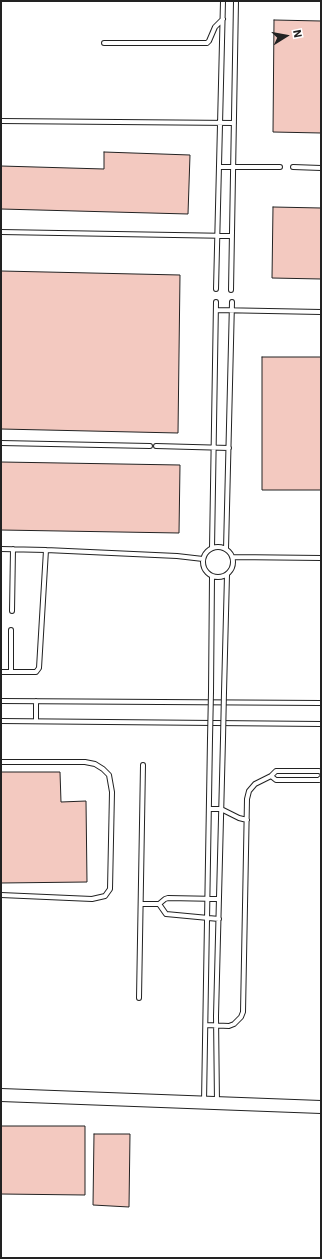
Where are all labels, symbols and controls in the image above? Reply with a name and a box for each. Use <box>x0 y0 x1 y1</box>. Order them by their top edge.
north arrow <box>266 16 306 56</box>
text: N <box>290 28 305 39</box>

